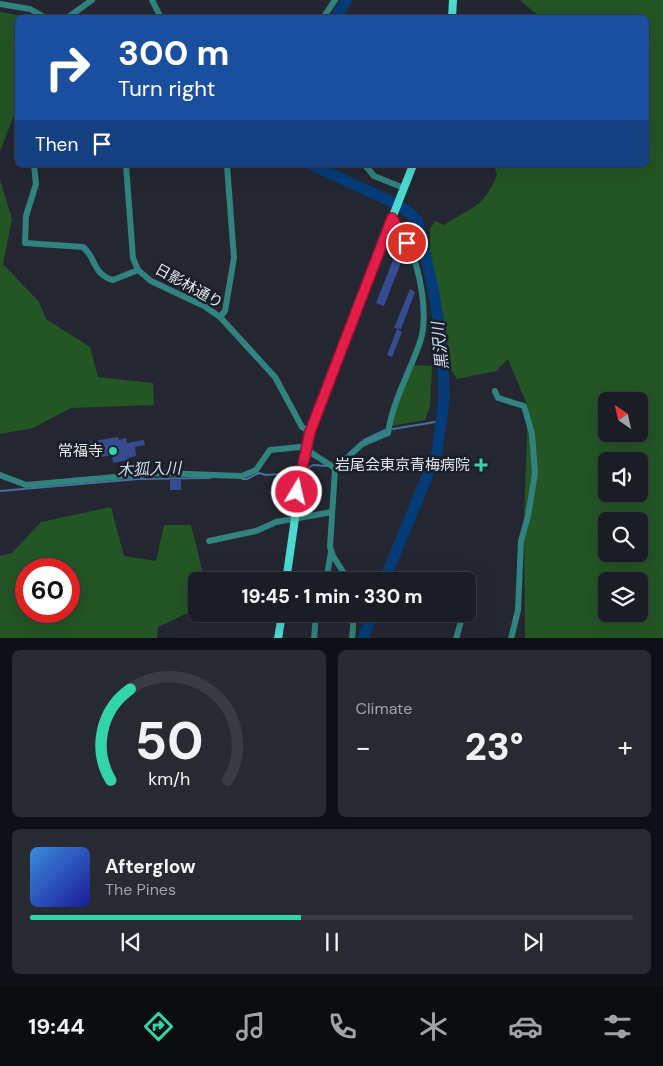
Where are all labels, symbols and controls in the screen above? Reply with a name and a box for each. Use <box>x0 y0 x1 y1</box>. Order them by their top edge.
text: 300 m <box>118 30 230 76</box>
icon: right <box>35 35 100 100</box>
text: Turn right <box>118 74 215 103</box>
icon: arrive <box>88 130 116 158</box>
text: Then <box>35 132 78 157</box>
pin <box>386 222 428 264</box>
icon: arrive <box>393 229 421 257</box>
street label: 日影林通り <box>151 259 227 313</box>
water label: 黒沢川 <box>427 319 453 371</box>
north arrow <box>598 392 648 442</box>
map controls <box>598 392 648 622</box>
place label: 常福寺 <box>58 441 103 461</box>
marker: 常福寺 <box>107 445 119 457</box>
button: sound <box>598 452 648 502</box>
place label: 岩尾会東京青梅病院 <box>335 455 470 475</box>
water label: 木狐入川 <box>117 457 183 481</box>
marker: 岩尾会東京青梅病院 <box>474 458 488 472</box>
position arrow <box>270 465 322 517</box>
button: search <box>598 512 648 562</box>
speed limit sign: 60 <box>15 558 80 623</box>
button: layers <box>598 572 648 622</box>
text: 19:45 · 1 min · 330 m <box>242 584 422 609</box>
text: Climate <box>356 698 412 719</box>
text: 50 <box>134 707 203 775</box>
text: 23° <box>465 722 524 772</box>
text: − <box>356 729 371 766</box>
text: + <box>618 729 633 766</box>
text: km/h <box>148 767 190 791</box>
text: Afterglow <box>105 854 196 879</box>
text: The Pines <box>105 879 176 900</box>
icon: previous <box>117 928 145 956</box>
icon: pause <box>318 928 346 956</box>
icon: next <box>519 928 547 956</box>
icon: directions <box>141 1009 176 1044</box>
icon: music <box>233 1009 268 1044</box>
icon: phone <box>325 1009 360 1044</box>
icon: climate <box>416 1009 451 1044</box>
icon: car <box>508 1009 543 1044</box>
icon: filters <box>600 1009 635 1044</box>
text: 19:44 <box>28 1012 85 1041</box>

